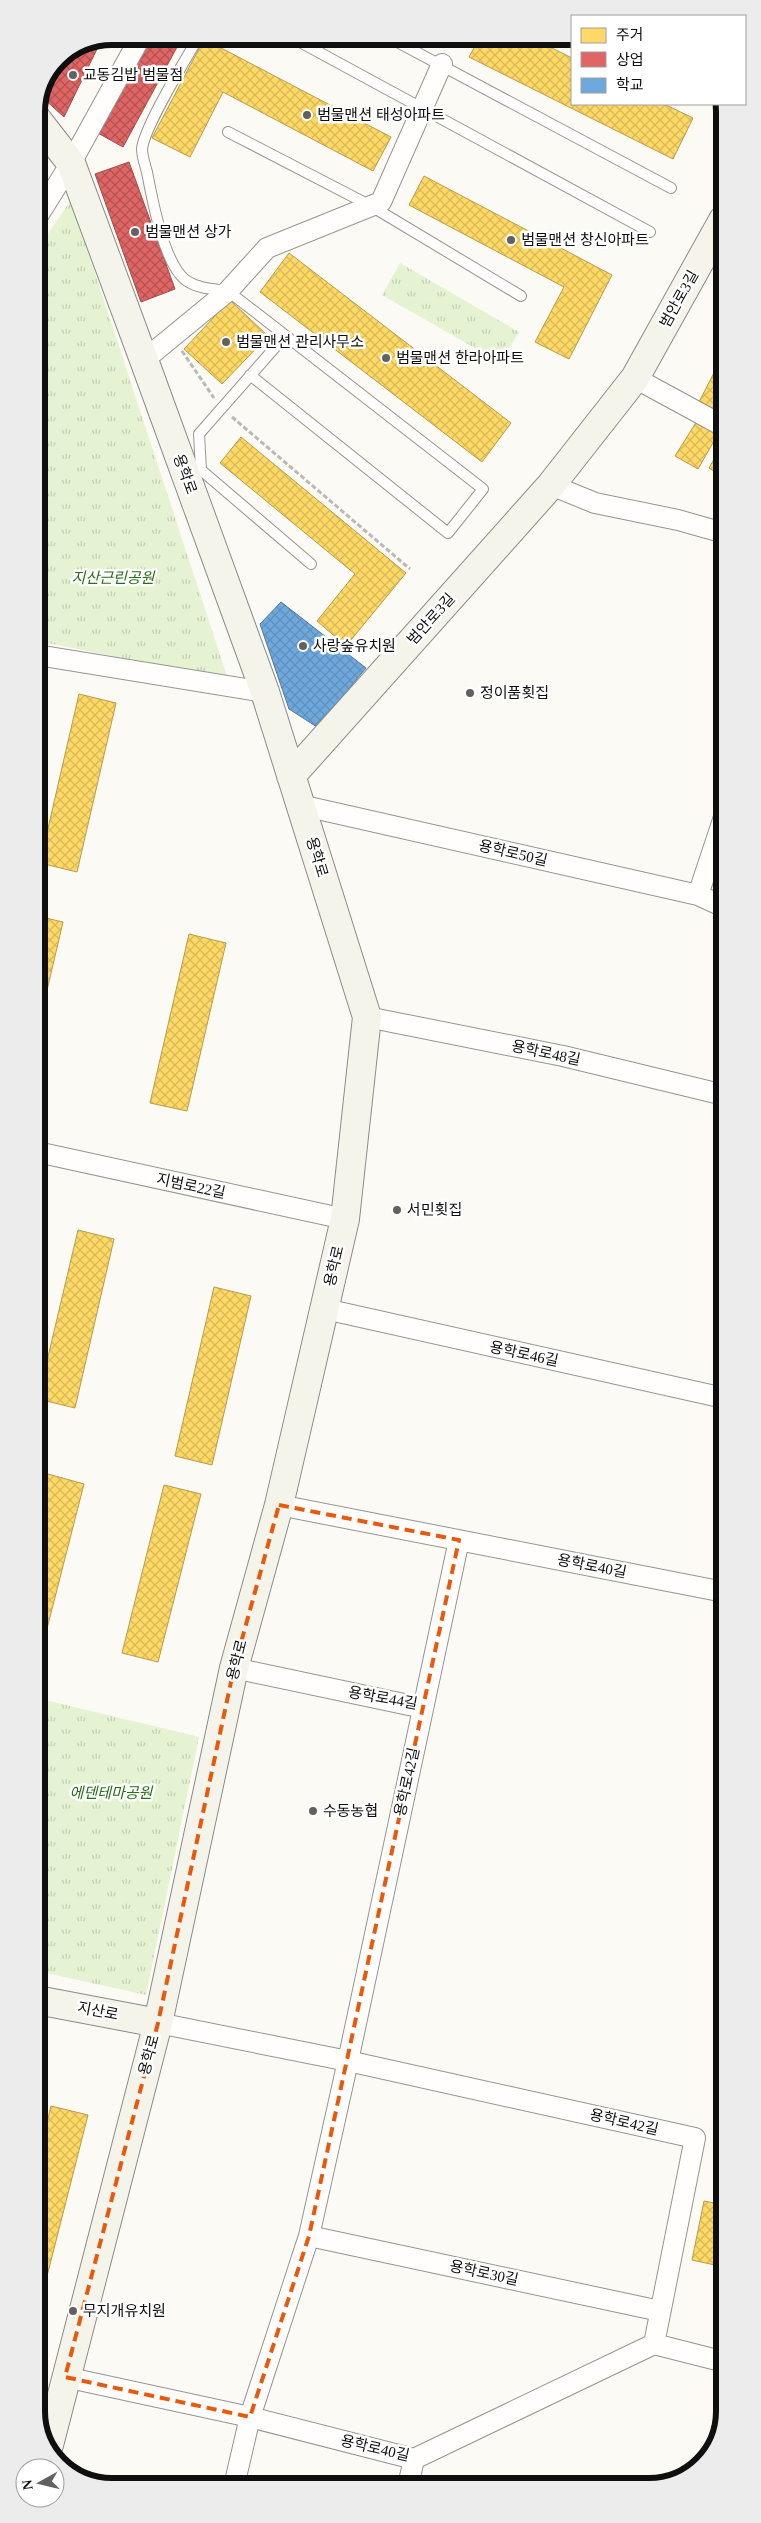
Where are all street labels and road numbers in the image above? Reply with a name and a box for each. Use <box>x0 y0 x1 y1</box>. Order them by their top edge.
street label: 범안로3길 <box>657 268 701 330</box>
street label: 용학로 <box>170 451 201 496</box>
street label: 범안로3길 <box>404 590 458 648</box>
street label: 용학로 <box>303 835 332 879</box>
street label: 용학로50길 <box>477 836 549 869</box>
street label: 용학로48길 <box>510 1037 582 1068</box>
street label: 지범로22길 <box>155 1171 227 1201</box>
street label: 용학로 <box>321 1244 346 1288</box>
street label: 용학로46길 <box>488 1338 560 1369</box>
street label: 용학로40길 <box>556 1550 628 1581</box>
street label: 용학로 <box>223 1638 250 1682</box>
street label: 용학로44길 <box>347 1683 419 1712</box>
street label: 용학로42길 <box>391 1746 422 1818</box>
street label: 지산로 <box>76 1999 120 2023</box>
street label: 용학로 <box>135 2033 162 2077</box>
street label: 용학로42길 <box>588 2105 660 2138</box>
street label: 용학로30길 <box>448 2257 520 2288</box>
street label: 용학로40길 <box>339 2431 411 2464</box>

